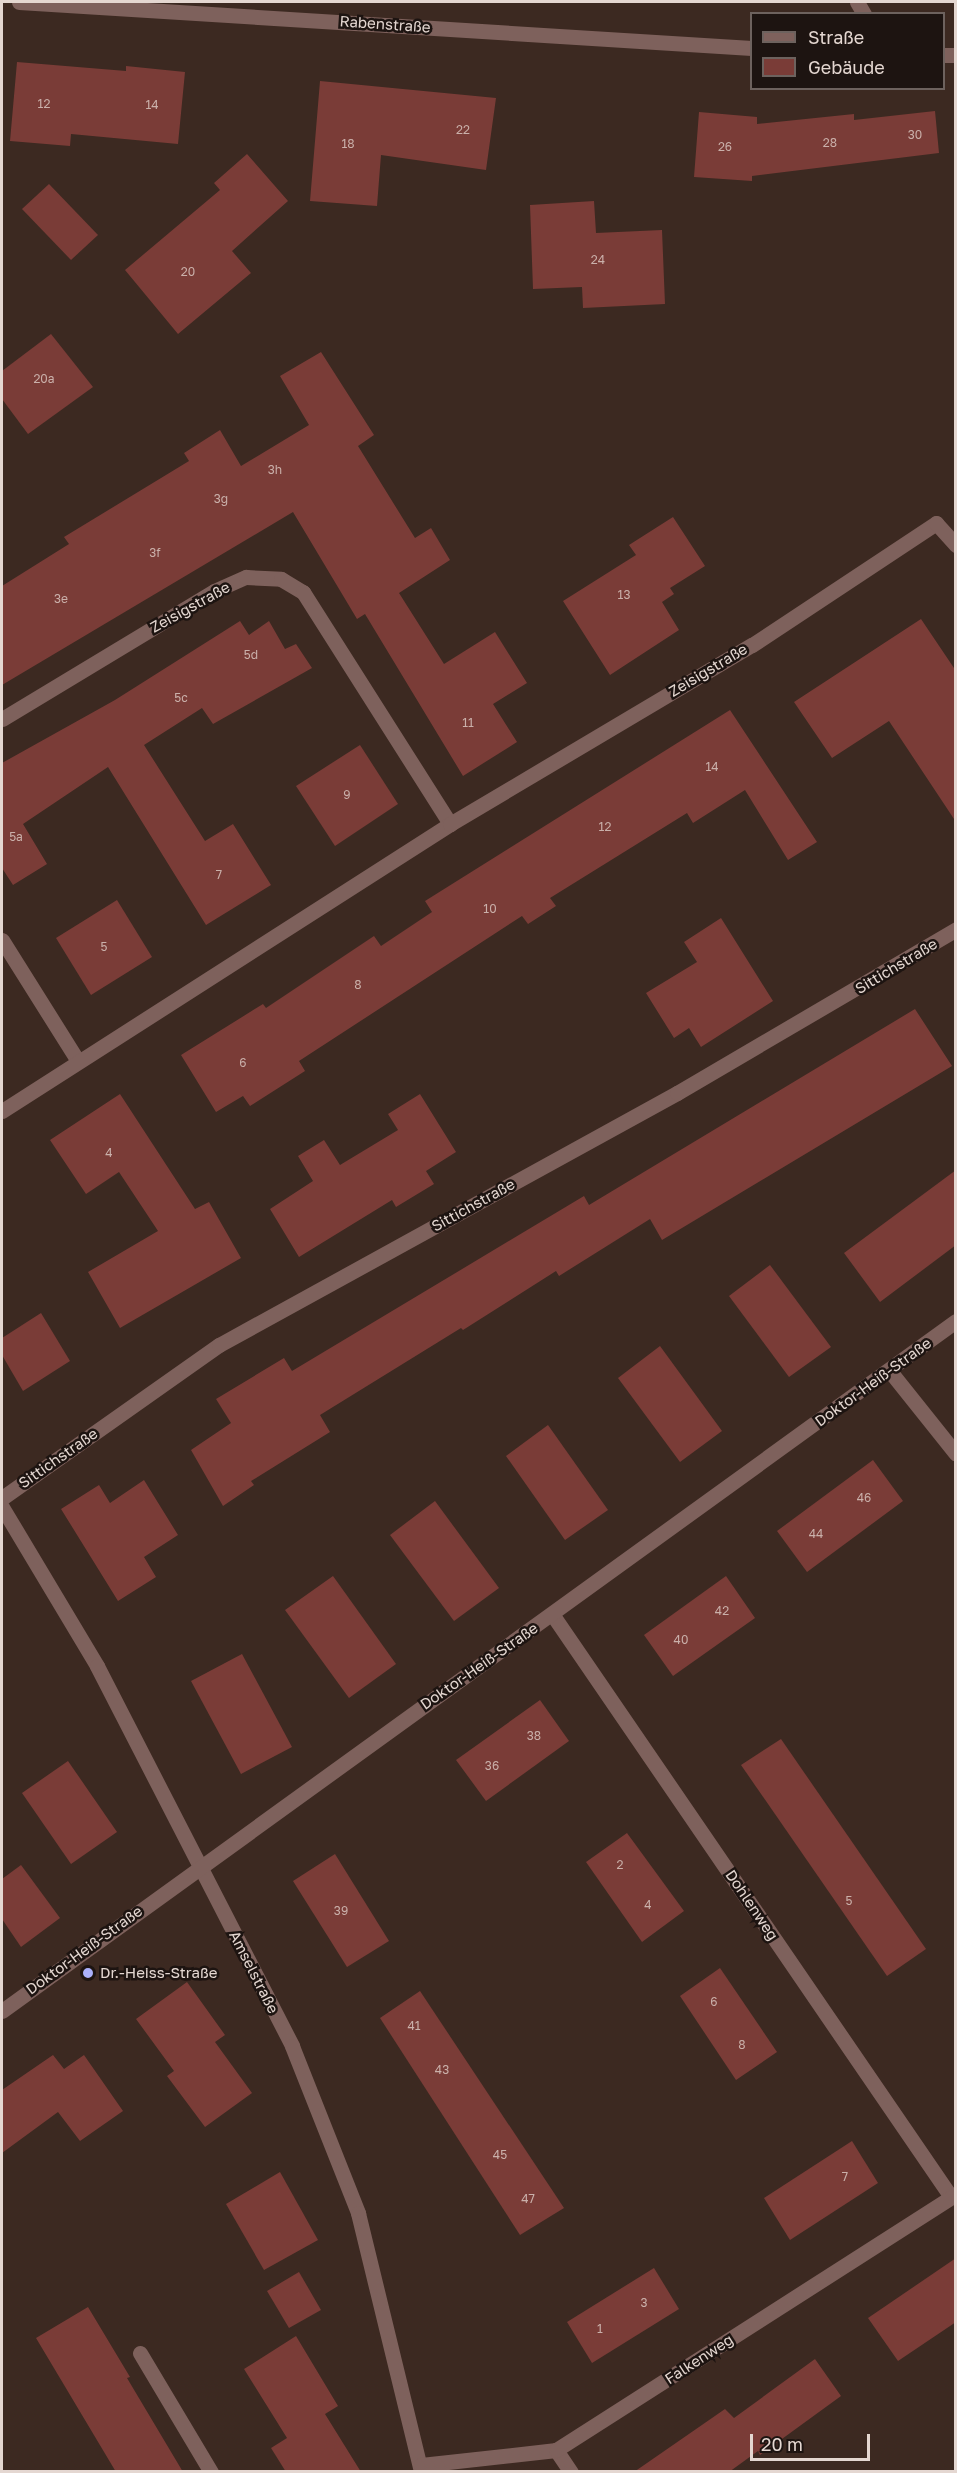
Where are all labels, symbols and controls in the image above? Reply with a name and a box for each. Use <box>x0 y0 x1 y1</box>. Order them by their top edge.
street label: Rabenstraße <box>339 12 431 36</box>
legend <box>750 12 945 90</box>
text: Straße <box>808 26 864 48</box>
text: Gebäude <box>808 56 885 78</box>
house number: 12 <box>38 97 50 111</box>
house number: 14 <box>145 98 159 112</box>
house number: 22 <box>456 123 470 137</box>
house number: 30 <box>908 128 922 142</box>
house number: 28 <box>823 136 837 150</box>
house number: 18 <box>341 137 355 151</box>
house number: 26 <box>718 140 732 154</box>
house number: 24 <box>591 253 605 267</box>
house number: 20 <box>181 265 195 279</box>
house number: 20a <box>33 372 55 386</box>
house number: 3h <box>268 463 282 477</box>
house number: 3g <box>214 492 228 506</box>
house number: 3f <box>149 546 161 560</box>
street label: Zeisigstraße <box>147 578 233 636</box>
house number: 13 <box>618 588 630 602</box>
house number: 3e <box>54 592 68 606</box>
street label: Zeisigstraße <box>666 640 750 700</box>
house number: 5d <box>244 648 258 662</box>
house number: 5c <box>174 691 188 705</box>
house number: 11 <box>462 716 474 730</box>
house number: 14 <box>705 760 719 774</box>
house number: 9 <box>343 788 351 802</box>
house number: 12 <box>599 820 611 834</box>
house number: 5a <box>9 830 23 844</box>
house number: 7 <box>216 868 222 882</box>
house number: 10 <box>483 902 497 916</box>
street label: Sittichstraße <box>852 934 940 998</box>
house number: 5 <box>101 940 107 954</box>
house number: 8 <box>354 978 362 992</box>
house number: 6 <box>239 1056 247 1070</box>
house number: 4 <box>105 1146 113 1160</box>
street label: Sittichstraße <box>428 1175 518 1235</box>
street label: Doktor-Heiß-Straße <box>811 1334 935 1430</box>
street label: Sittichstraße <box>15 1424 101 1492</box>
house number: 46 <box>857 1491 871 1505</box>
house number: 44 <box>809 1527 823 1541</box>
house number: 42 <box>715 1604 729 1618</box>
street label: Doktor-Heiß-Straße <box>417 1619 541 1713</box>
house number: 40 <box>674 1633 688 1647</box>
house number: 38 <box>527 1729 541 1743</box>
house number: 36 <box>485 1759 499 1773</box>
house number: 2 <box>617 1858 623 1872</box>
street label: Dohlenweg <box>722 1866 782 1944</box>
house number: 5 <box>846 1894 852 1908</box>
house number: 4 <box>644 1898 652 1912</box>
street label: Doktor-Heiß-Straße <box>22 1902 146 1998</box>
house number: 39 <box>334 1904 348 1918</box>
street label: Amselstraße <box>225 1928 283 2016</box>
place label: Dr.-Heiss-Straße <box>100 1964 217 1982</box>
marker: Dr.-Heiss-Straße <box>81 1966 95 1980</box>
house number: 6 <box>710 1995 718 2009</box>
house number: 41 <box>407 2019 421 2033</box>
house number: 8 <box>738 2038 746 2052</box>
house number: 43 <box>435 2063 449 2077</box>
house number: 45 <box>493 2148 507 2162</box>
house number: 7 <box>842 2170 848 2184</box>
house number: 47 <box>521 2192 535 2206</box>
house number: 3 <box>640 2296 648 2310</box>
house number: 1 <box>597 2322 603 2336</box>
street label: Falkenweg <box>661 2330 737 2388</box>
scale bar <box>753 2422 873 2460</box>
text: 20 m <box>761 2433 803 2455</box>

